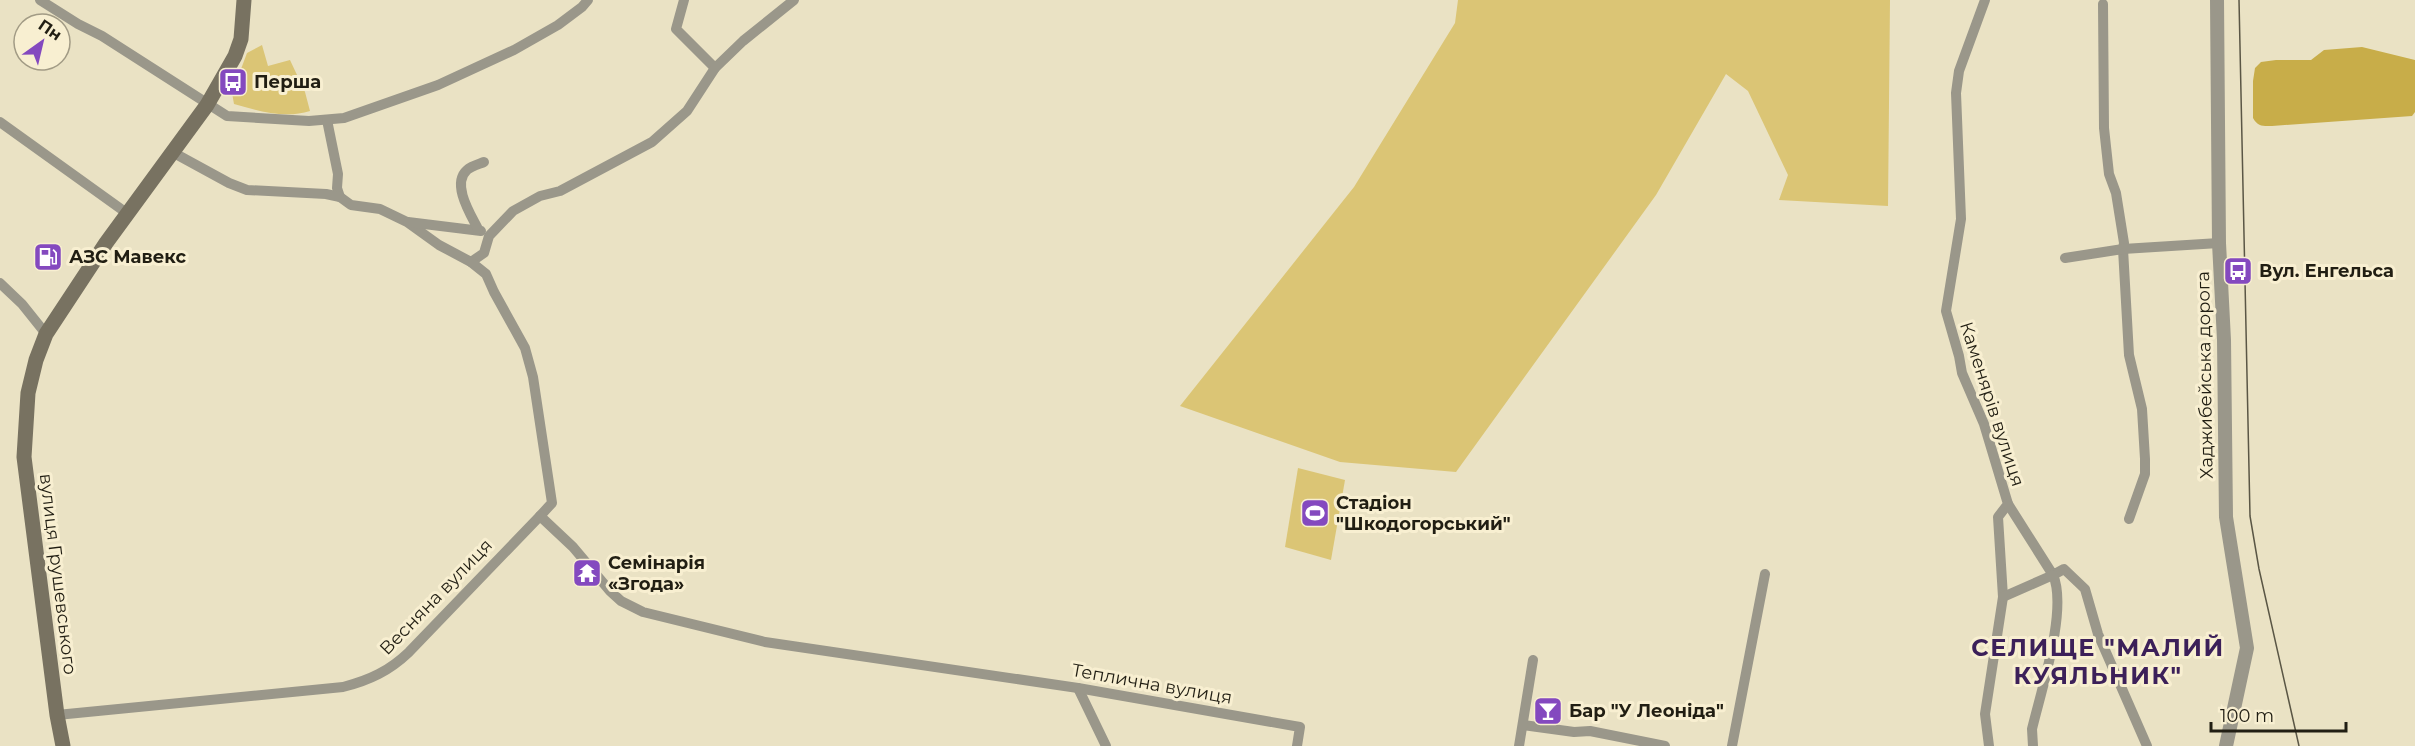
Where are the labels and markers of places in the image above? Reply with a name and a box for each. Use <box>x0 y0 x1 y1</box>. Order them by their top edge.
bus stop icon: Перша <box>217 66 249 98</box>
place label: Перша <box>254 71 321 93</box>
fuel station icon: АЗС Мавекс <box>32 241 64 273</box>
place label: АЗС Мавекс <box>69 246 187 268</box>
bus stop icon: Вул. Енгельса <box>2222 255 2254 287</box>
place label: Вул. Енгельса <box>2259 260 2394 282</box>
place label: Стадіон "Шкодогорський" <box>1336 492 1511 535</box>
sports icon: Стадіон "Шкодогорський" <box>1299 497 1331 529</box>
place label: Семінарія «Згода» <box>608 552 705 595</box>
temple icon: Семінарія «Згода» <box>571 557 603 589</box>
bar icon: Бар "У Леоніда" <box>1532 695 1564 727</box>
place label: Бар "У Леоніда" <box>1569 700 1724 722</box>

